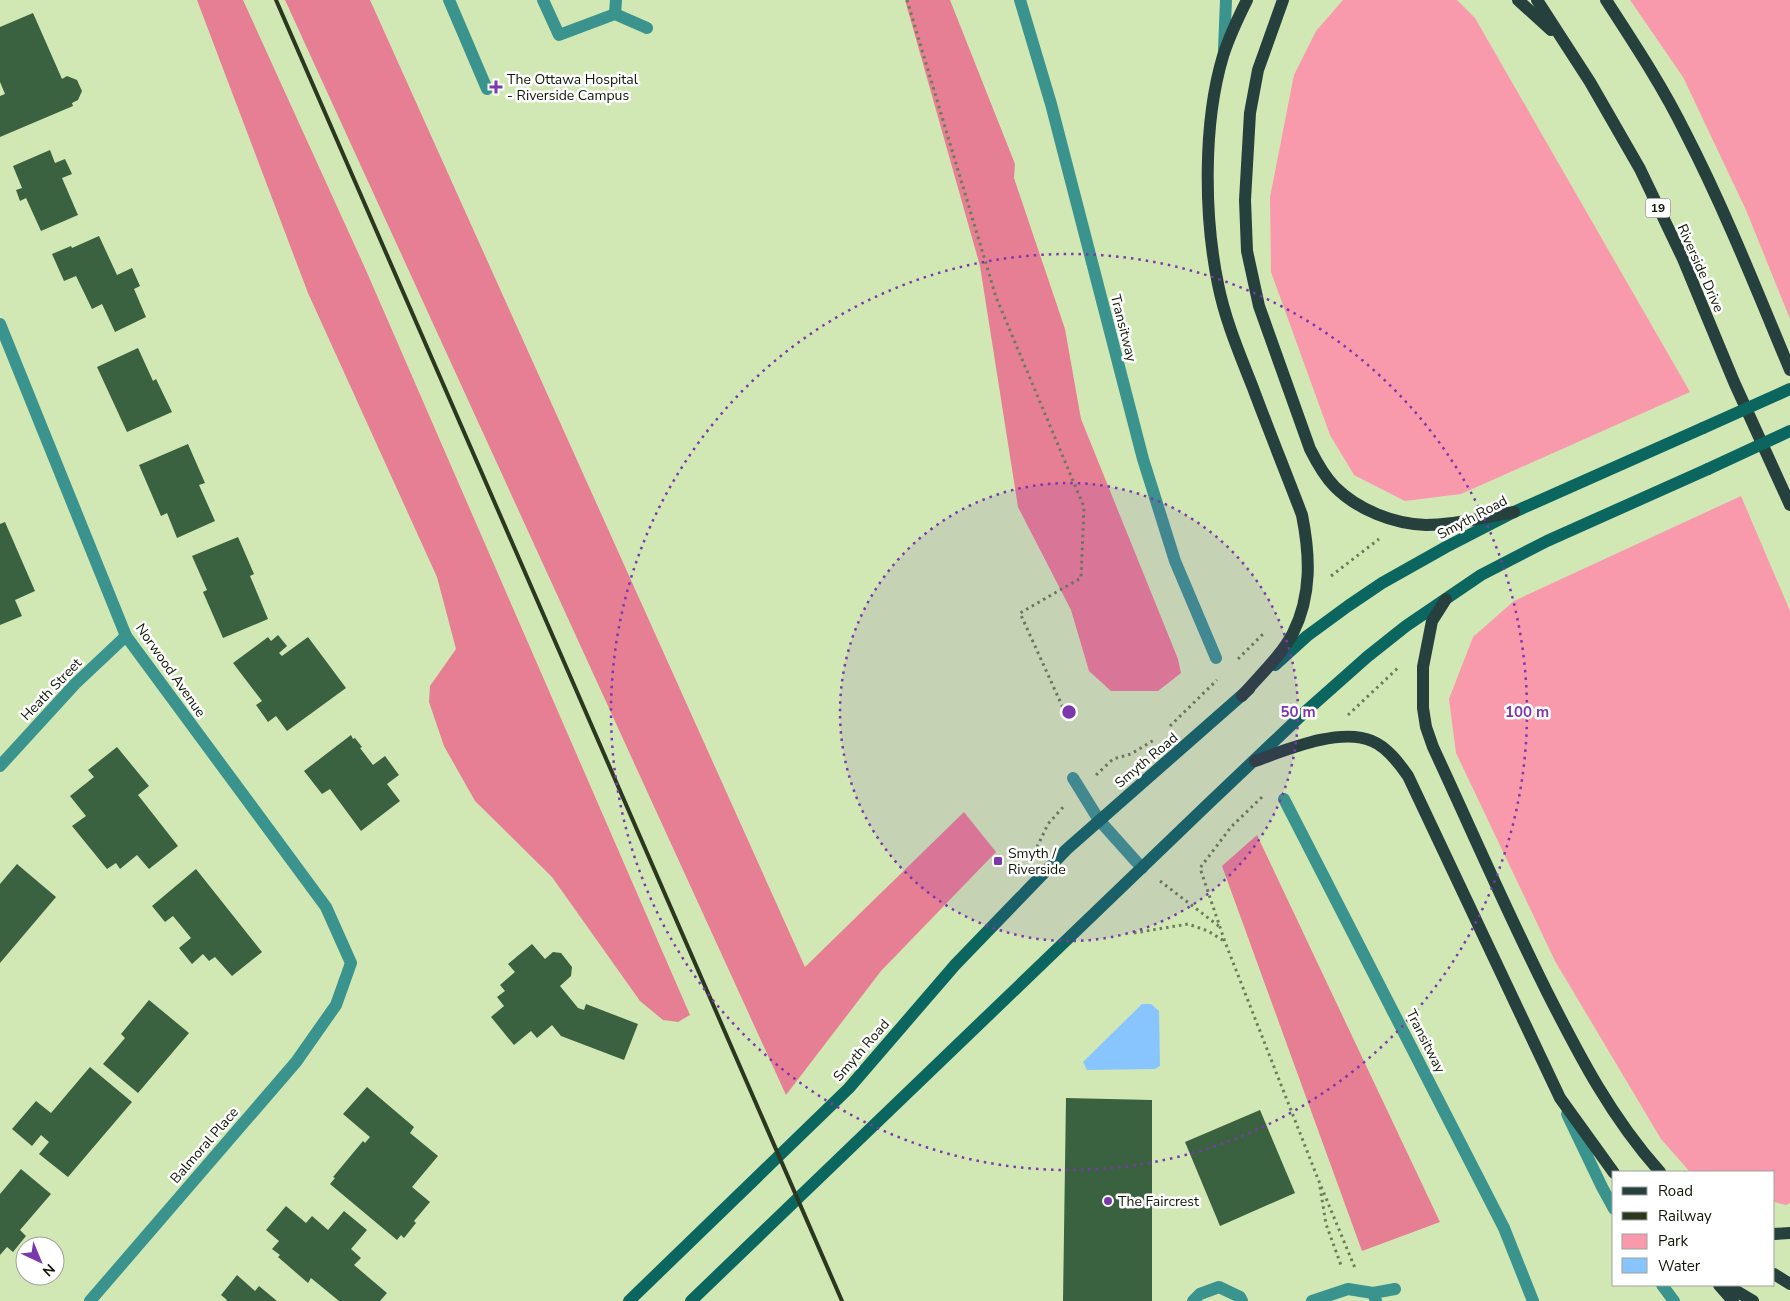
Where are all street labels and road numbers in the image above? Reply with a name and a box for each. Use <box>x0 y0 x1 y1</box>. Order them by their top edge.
road number: 19 <box>1646 198 1670 218</box>
street label: Riverside Drive <box>1673 221 1728 315</box>
street label: Transitway <box>1106 292 1141 365</box>
street label: Smyth Road <box>1434 491 1511 544</box>
street label: Norwood Avenue <box>131 620 210 721</box>
street label: Heath Street <box>17 654 86 725</box>
street label: Smyth Road <box>1111 728 1182 792</box>
street label: Transitway <box>1401 1006 1450 1077</box>
street label: Smyth Road <box>829 1015 894 1086</box>
street label: Balmoral Place <box>166 1103 243 1187</box>

